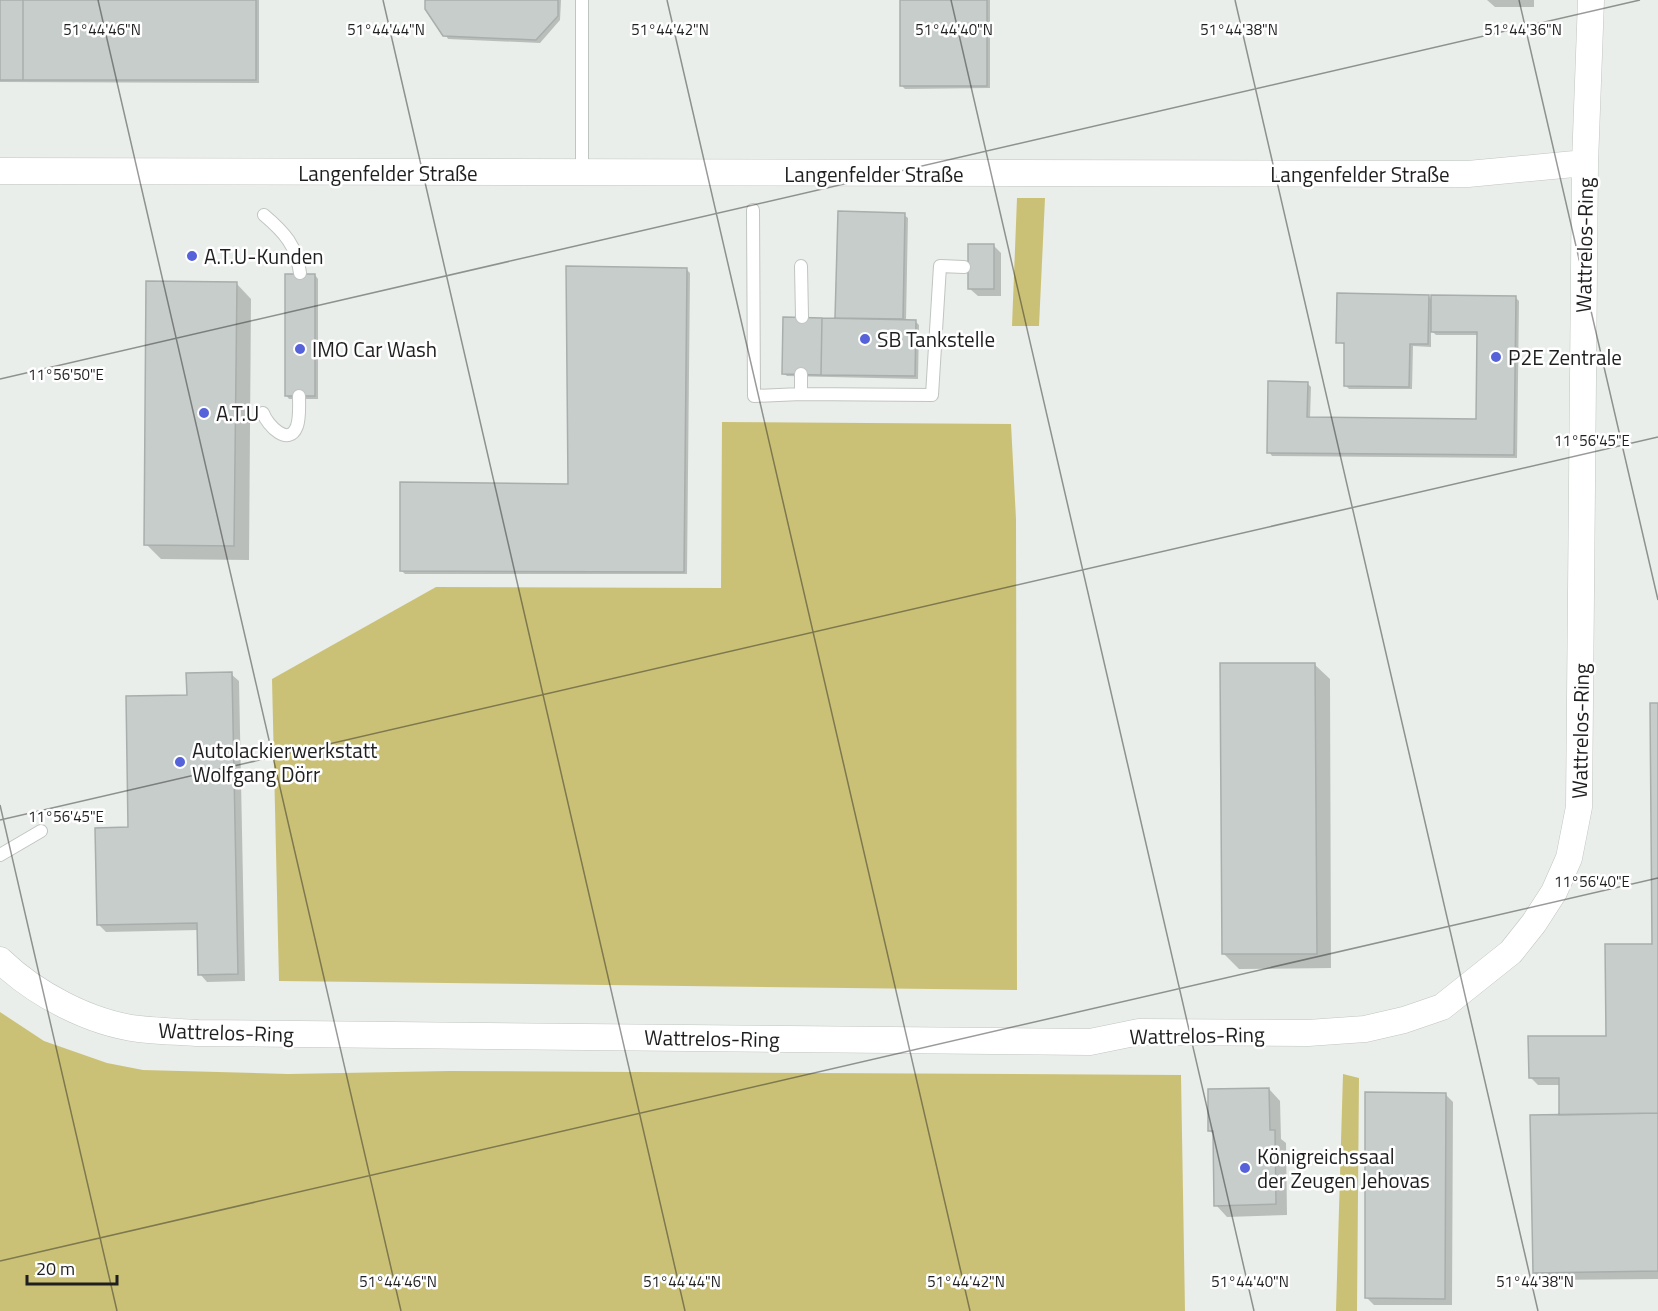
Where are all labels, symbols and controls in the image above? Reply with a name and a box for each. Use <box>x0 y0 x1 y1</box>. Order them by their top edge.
text: 51°44'46"N <box>63 18 141 41</box>
text: 51°44'44"N <box>347 18 425 41</box>
text: 51°44'42"N <box>631 18 709 41</box>
text: 51°44'40"N <box>915 18 993 41</box>
text: 51°44'38"N <box>1200 18 1278 41</box>
text: 51°44'36"N <box>1484 18 1562 41</box>
street label: Langenfelder Straße <box>298 157 478 189</box>
street label: Langenfelder Straße <box>784 158 964 190</box>
street label: Langenfelder Straße <box>1270 158 1450 190</box>
street label: Wattrelos-Ring <box>1567 177 1601 313</box>
place label: A.T.U-Kunden <box>204 240 324 272</box>
marker: A.T.U-Kunden <box>185 249 199 263</box>
place label: SB Tankstelle <box>877 323 995 355</box>
marker: SB Tankstelle <box>858 332 872 346</box>
place label: IMO Car Wash <box>312 333 437 365</box>
place label: P2E Zentrale <box>1508 341 1622 373</box>
marker: IMO Car Wash <box>293 342 307 356</box>
marker: P2E Zentrale <box>1489 350 1503 364</box>
text: 11°56'50"E <box>28 363 104 386</box>
place label: A.T.U <box>216 397 259 429</box>
marker: A.T.U <box>197 406 211 420</box>
text: 11°56'45"E <box>1554 429 1630 452</box>
street label: Wattrelos-Ring <box>1563 663 1597 799</box>
place label: Autolackierwerkstatt Wolfgang Dörr <box>192 734 378 790</box>
marker: Autolackierwerkstatt Wolfgang Dörr <box>173 755 187 769</box>
text: 11°56'45"E <box>28 805 104 828</box>
text: 11°56'40"E <box>1554 870 1630 893</box>
street label: Wattrelos-Ring <box>158 1014 294 1050</box>
street label: Wattrelos-Ring <box>1129 1018 1265 1052</box>
street label: Wattrelos-Ring <box>644 1021 780 1055</box>
place label: Königreichssaal der Zeugen Jehovas <box>1257 1140 1430 1196</box>
marker: Königreichssaal der Zeugen Jehovas <box>1238 1161 1252 1175</box>
scale bar <box>27 1248 117 1286</box>
text: 20 m <box>36 1255 75 1282</box>
text: 51°44'46"N <box>359 1270 437 1293</box>
text: 51°44'44"N <box>643 1270 721 1293</box>
text: 51°44'42"N <box>927 1270 1005 1293</box>
text: 51°44'40"N <box>1211 1270 1289 1293</box>
text: 51°44'38"N <box>1496 1270 1574 1293</box>

